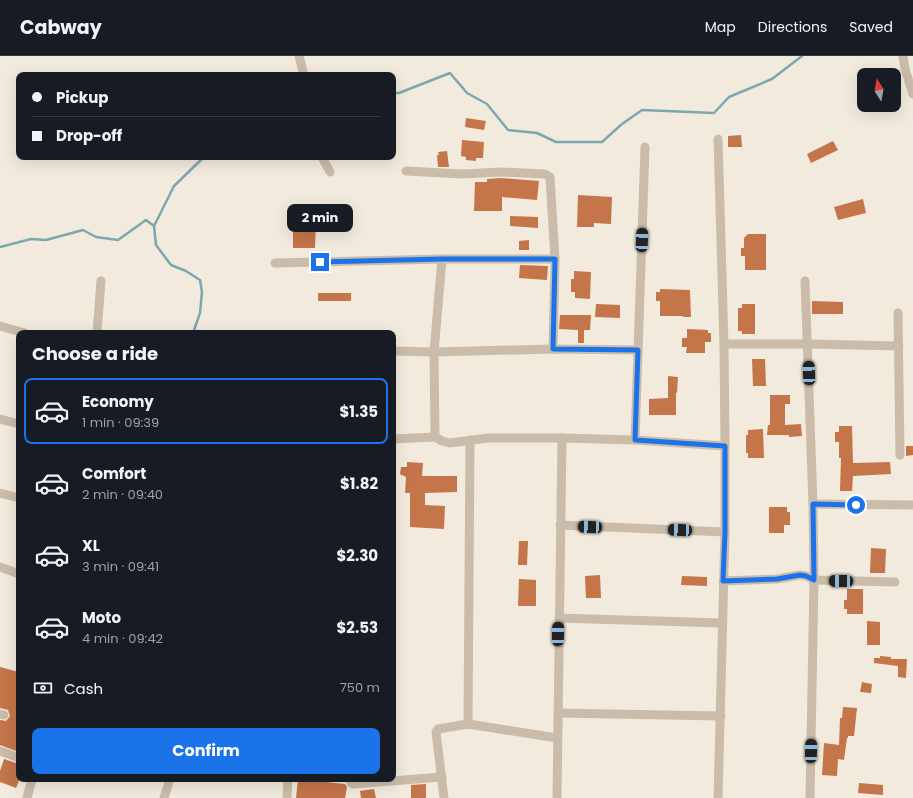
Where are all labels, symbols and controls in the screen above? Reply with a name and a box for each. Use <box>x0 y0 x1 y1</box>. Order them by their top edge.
text: Cabway <box>20 14 102 41</box>
text: Map <box>705 17 736 37</box>
text: Directions <box>758 17 827 37</box>
text: Saved <box>849 17 893 37</box>
north arrow <box>857 68 901 112</box>
map controls <box>857 68 901 112</box>
text: Pickup <box>56 87 108 108</box>
text: Drop-off <box>56 125 122 146</box>
callout: 2 min <box>287 204 353 232</box>
text: 2 min <box>302 208 338 227</box>
car <box>636 228 648 252</box>
route end <box>311 253 329 271</box>
text: Choose a ride <box>32 341 158 366</box>
car <box>803 361 815 385</box>
text: Economy <box>82 391 154 412</box>
icon: car <box>34 393 70 429</box>
text: $1.35 <box>339 401 378 422</box>
text: 1 min · 09:39 <box>82 413 159 432</box>
text: Comfort <box>82 463 146 484</box>
icon: car <box>34 465 70 501</box>
text: $1.82 <box>340 473 378 494</box>
text: 2 min · 09:40 <box>82 485 163 504</box>
route start <box>847 496 865 514</box>
car <box>578 521 602 533</box>
car <box>668 524 692 536</box>
text: XL <box>82 535 100 556</box>
icon: car <box>34 537 70 573</box>
text: $2.30 <box>336 545 378 566</box>
text: 3 min · 09:41 <box>82 557 159 576</box>
car <box>829 575 853 587</box>
text: Moto <box>82 607 121 628</box>
icon: car <box>34 609 70 645</box>
text: $2.53 <box>337 617 378 638</box>
car <box>552 622 564 646</box>
text: 4 min · 09:42 <box>82 629 163 648</box>
icon: cash <box>32 677 54 699</box>
text: Cash <box>64 678 103 699</box>
text: 750 m <box>340 678 380 697</box>
button: Confirm <box>32 728 380 774</box>
car <box>805 739 817 763</box>

